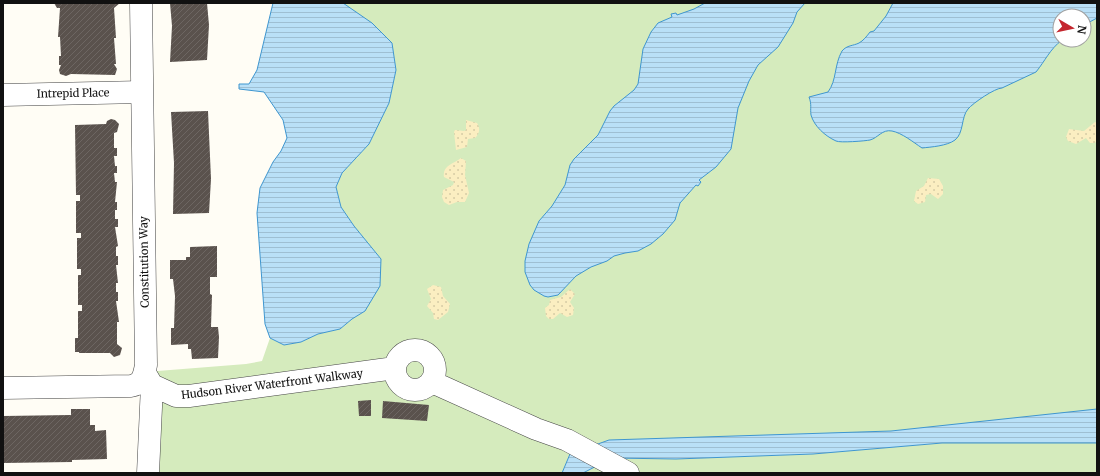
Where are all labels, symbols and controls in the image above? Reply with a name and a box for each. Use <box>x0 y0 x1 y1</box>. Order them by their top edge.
north arrow <box>1052 8 1092 48</box>
text: N <box>1074 24 1089 35</box>
street label: Intrepid Place <box>37 85 110 101</box>
street label: Constitution Way <box>136 215 152 308</box>
street label: Hudson River Waterfront Walkway <box>180 366 364 402</box>

